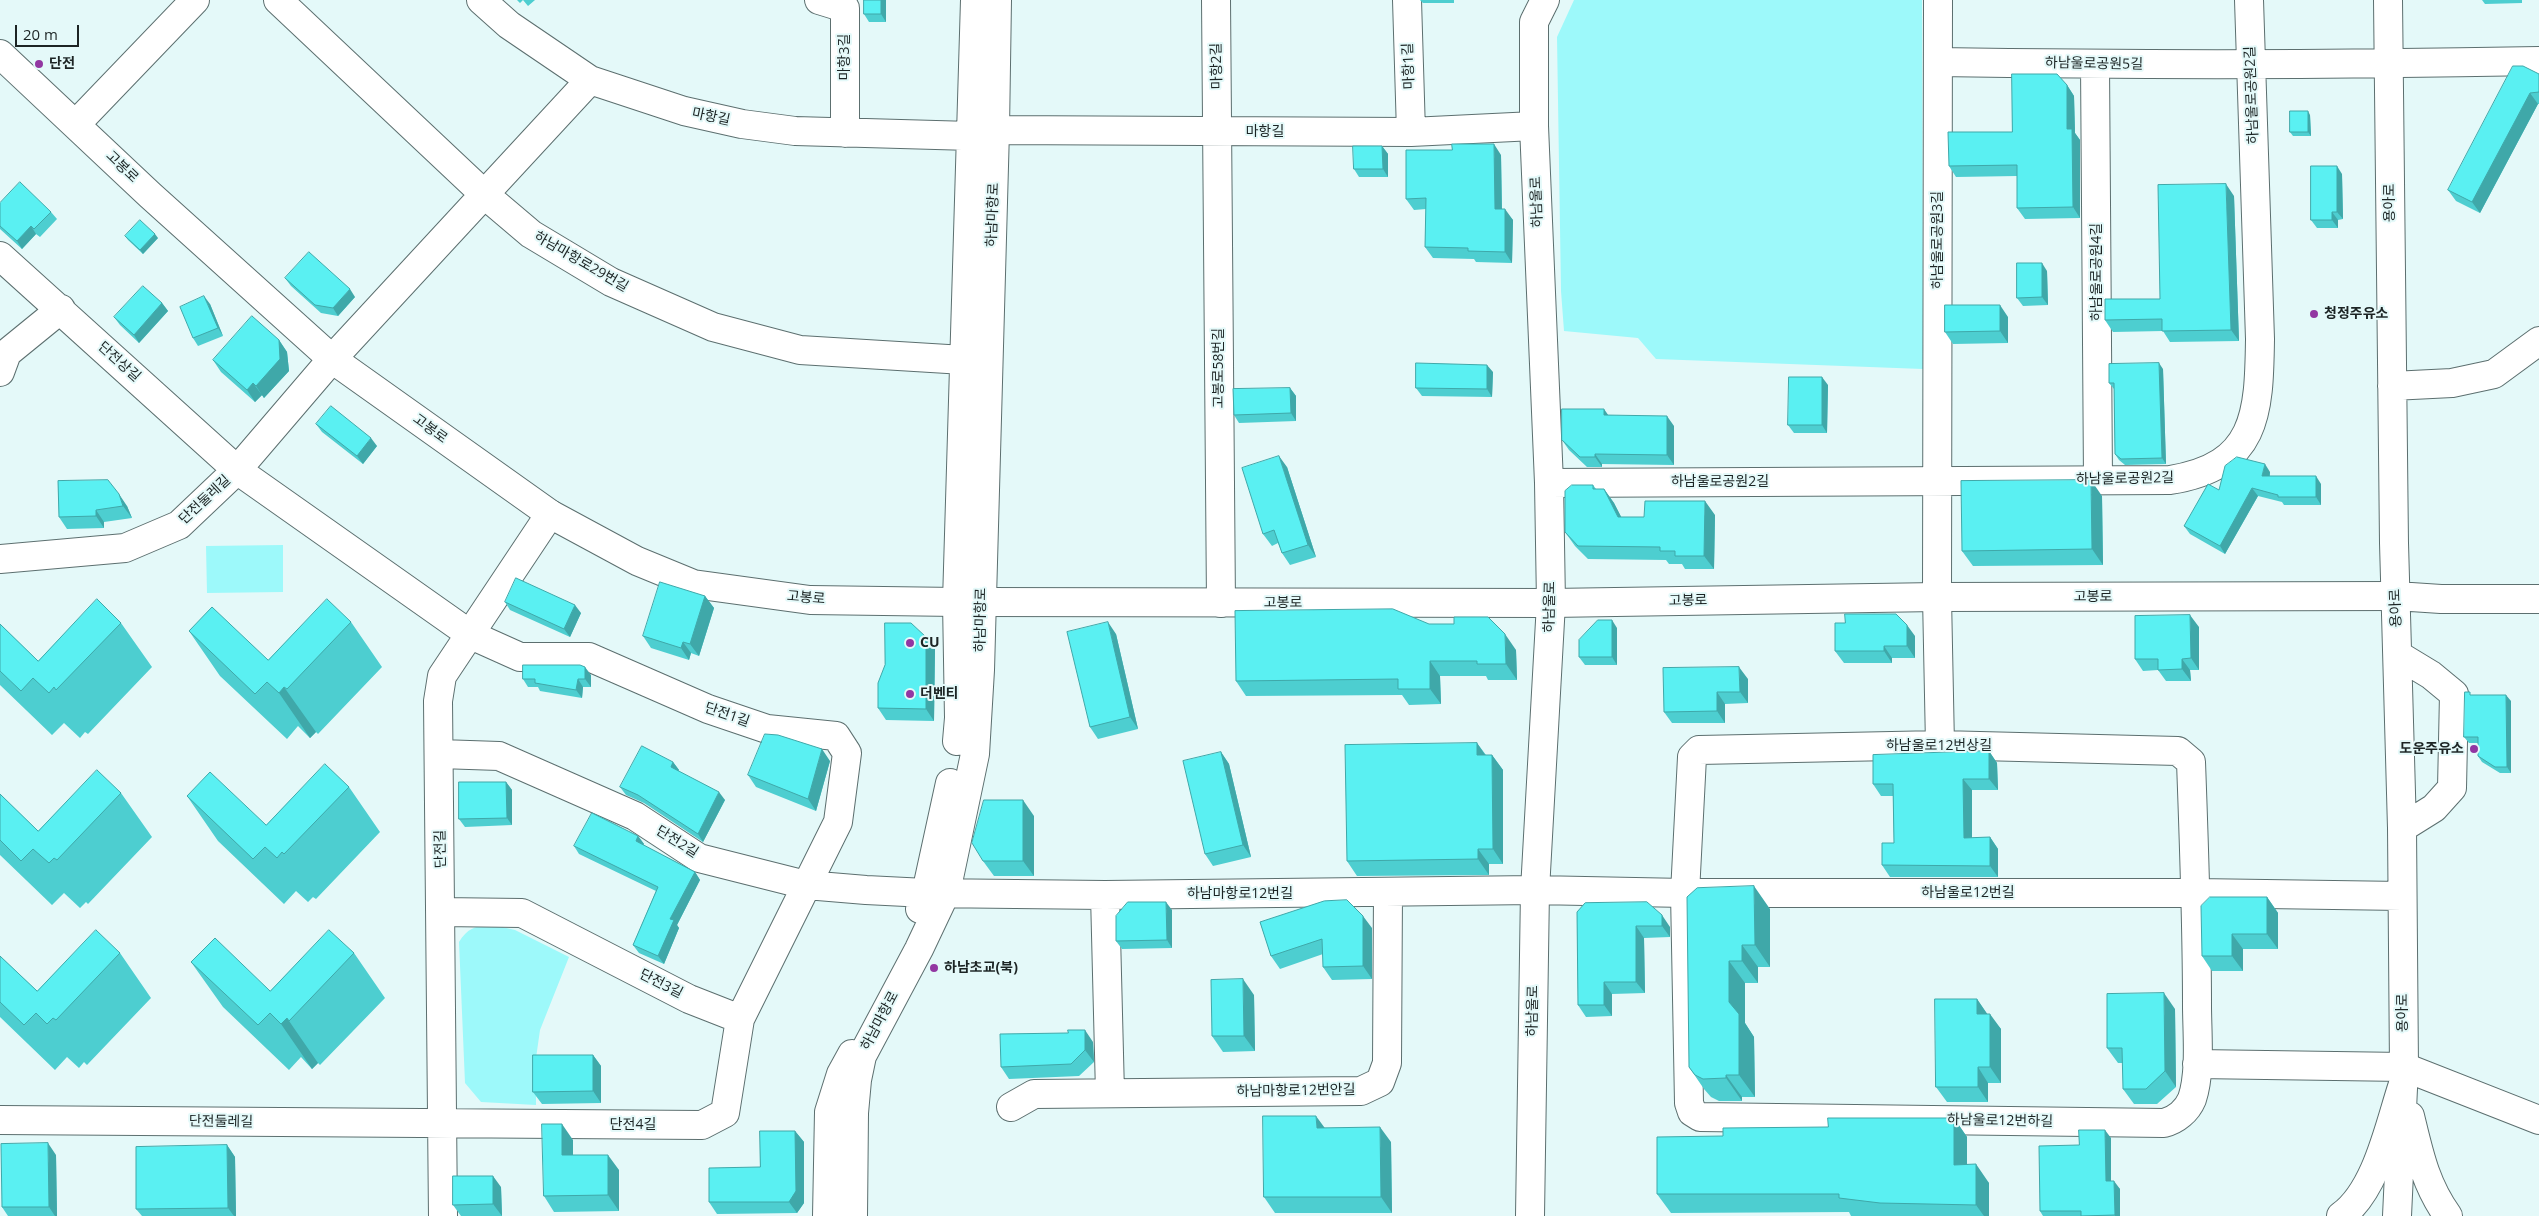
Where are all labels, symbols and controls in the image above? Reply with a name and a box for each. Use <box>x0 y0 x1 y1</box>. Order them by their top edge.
scale bar <box>18 15 81 47</box>
text: 20 m <box>23 24 58 44</box>
street label: 마항3길 <box>837 34 853 80</box>
street label: 마항1길 <box>1400 42 1418 90</box>
street label: 마항2길 <box>1208 43 1226 89</box>
street label: 하남울로공원2길 <box>2242 46 2262 144</box>
street label: 하남울로공원5길 <box>2045 55 2143 73</box>
place label: 단전 <box>49 56 75 72</box>
marker: 단전 <box>33 58 45 70</box>
street label: 마항길 <box>690 105 732 129</box>
street label: 마항길 <box>1246 124 1284 140</box>
street label: 고봉로 <box>102 148 142 186</box>
street label: 하남울로 <box>1528 176 1546 228</box>
street label: 하남마항로 <box>983 183 1003 247</box>
street label: 용아로 <box>2382 184 2398 222</box>
street label: 하남울로공원3길 <box>1930 191 1946 289</box>
street label: 하남울로공원4길 <box>2089 223 2105 321</box>
street label: 하남마항로29번길 <box>531 228 631 296</box>
place label: 청정주유소 <box>2324 306 2388 322</box>
marker: 청정주유소 <box>2308 308 2320 320</box>
street label: 고봉로58번길 <box>1211 328 1227 408</box>
street label: 단전상길 <box>94 339 144 385</box>
street label: 고봉로 <box>409 411 451 447</box>
street label: 하남울로공원2길 <box>2076 470 2174 488</box>
street label: 단전둘레길 <box>176 472 234 528</box>
street label: 하남울로공원2길 <box>1671 474 1769 490</box>
street label: 하남울로 <box>1541 581 1559 633</box>
street label: 고봉로 <box>786 588 826 608</box>
street label: 하남마항로 <box>972 588 990 652</box>
street label: 용아로 <box>2387 588 2405 628</box>
street label: 고봉로 <box>2074 589 2112 605</box>
street label: 고봉로 <box>1669 592 1707 610</box>
street label: 고봉로 <box>1264 595 1302 611</box>
place label: CU <box>920 635 940 651</box>
marker: CU <box>904 637 916 649</box>
place label: 더벤티 <box>920 686 959 702</box>
marker: 더벤티 <box>904 688 916 700</box>
street label: 단전1길 <box>702 699 752 731</box>
street label: 하남울로12번상길 <box>1886 738 1992 754</box>
place label: 도운주유소 <box>2400 741 2464 757</box>
marker: 도운주유소 <box>2468 743 2480 755</box>
street label: 단전2길 <box>653 823 701 861</box>
street label: 단전길 <box>432 830 450 868</box>
street label: 하남울로12번길 <box>1921 885 2015 901</box>
street label: 하남마항로12번길 <box>1187 886 1293 902</box>
place label: 하남초교(북) <box>944 960 1018 976</box>
marker: 하남초교(북) <box>928 962 940 974</box>
street label: 단전3길 <box>636 966 686 1002</box>
street label: 하남울로 <box>1524 985 1542 1037</box>
street label: 하남마항로 <box>857 989 903 1053</box>
street label: 용아로 <box>2395 994 2411 1032</box>
street label: 하남마항로12번안길 <box>1236 1082 1356 1100</box>
street label: 하남울로12번하길 <box>1947 1112 2053 1130</box>
street label: 단전둘레길 <box>189 1113 253 1131</box>
street label: 단전4길 <box>610 1117 656 1133</box>

